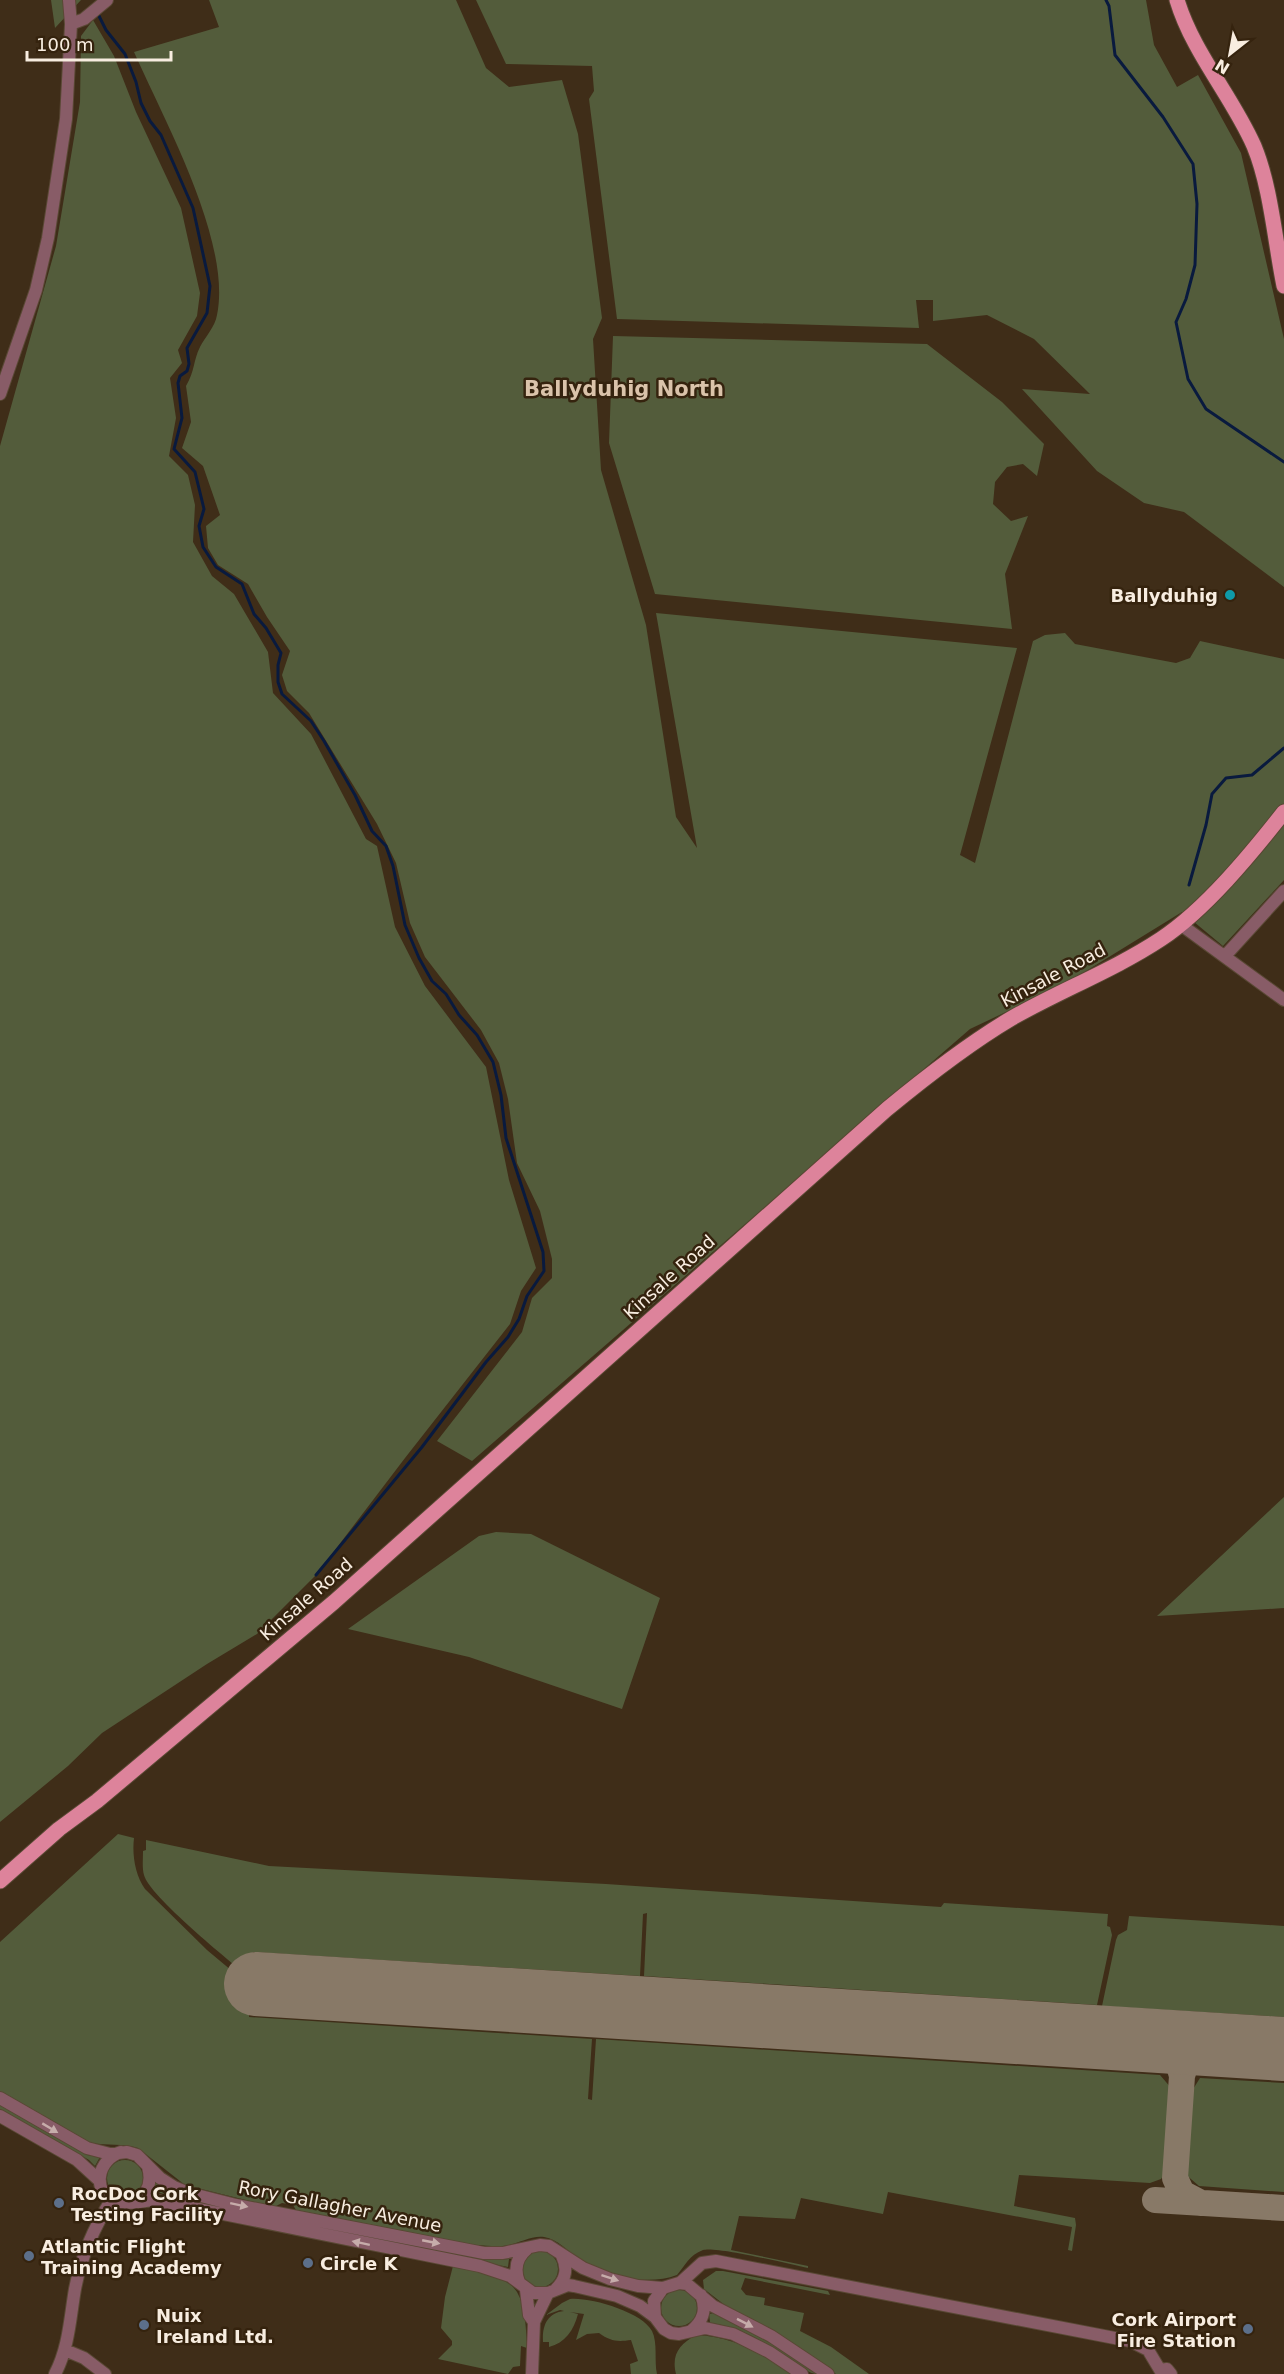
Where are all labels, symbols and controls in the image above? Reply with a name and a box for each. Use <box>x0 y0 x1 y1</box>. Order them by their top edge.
scale bar <box>27 24 171 62</box>
north arrow <box>1200 24 1260 84</box>
text: 100 m <box>36 34 94 55</box>
text: N <box>1212 55 1233 78</box>
district label: Ballyduhig North <box>524 377 724 401</box>
place label: Ballyduhig <box>1110 585 1218 606</box>
marker: Ballyduhig <box>1223 588 1237 602</box>
street label: Kinsale Road <box>997 939 1109 1011</box>
street label: Kinsale Road <box>619 1231 719 1323</box>
street label: Kinsale Road <box>255 1553 357 1645</box>
one-way arrow <box>42 2122 58 2133</box>
street label: Rory Gallagher Avenue <box>237 2176 443 2236</box>
place label: RocDoc Cork Testing Facility <box>71 2183 224 2225</box>
marker: RocDoc Cork Testing Facility <box>52 2196 66 2210</box>
one-way arrow <box>230 2201 248 2211</box>
place label: Atlantic Flight Training Academy <box>41 2236 222 2278</box>
one-way arrow <box>352 2238 371 2247</box>
one-way arrow <box>421 2238 440 2247</box>
marker: Atlantic Flight Training Academy <box>22 2249 36 2263</box>
place label: Circle K <box>320 2253 399 2274</box>
marker: Circle K <box>301 2256 315 2270</box>
one-way arrow <box>601 2274 619 2283</box>
place label: Nuix Ireland Ltd. <box>156 2305 274 2347</box>
place label: Cork Airport Fire Station <box>1112 2309 1236 2351</box>
marker: Nuix Ireland Ltd. <box>137 2318 151 2332</box>
one-way arrow <box>737 2318 754 2328</box>
marker: Cork Airport Fire Station <box>1241 2322 1255 2336</box>

